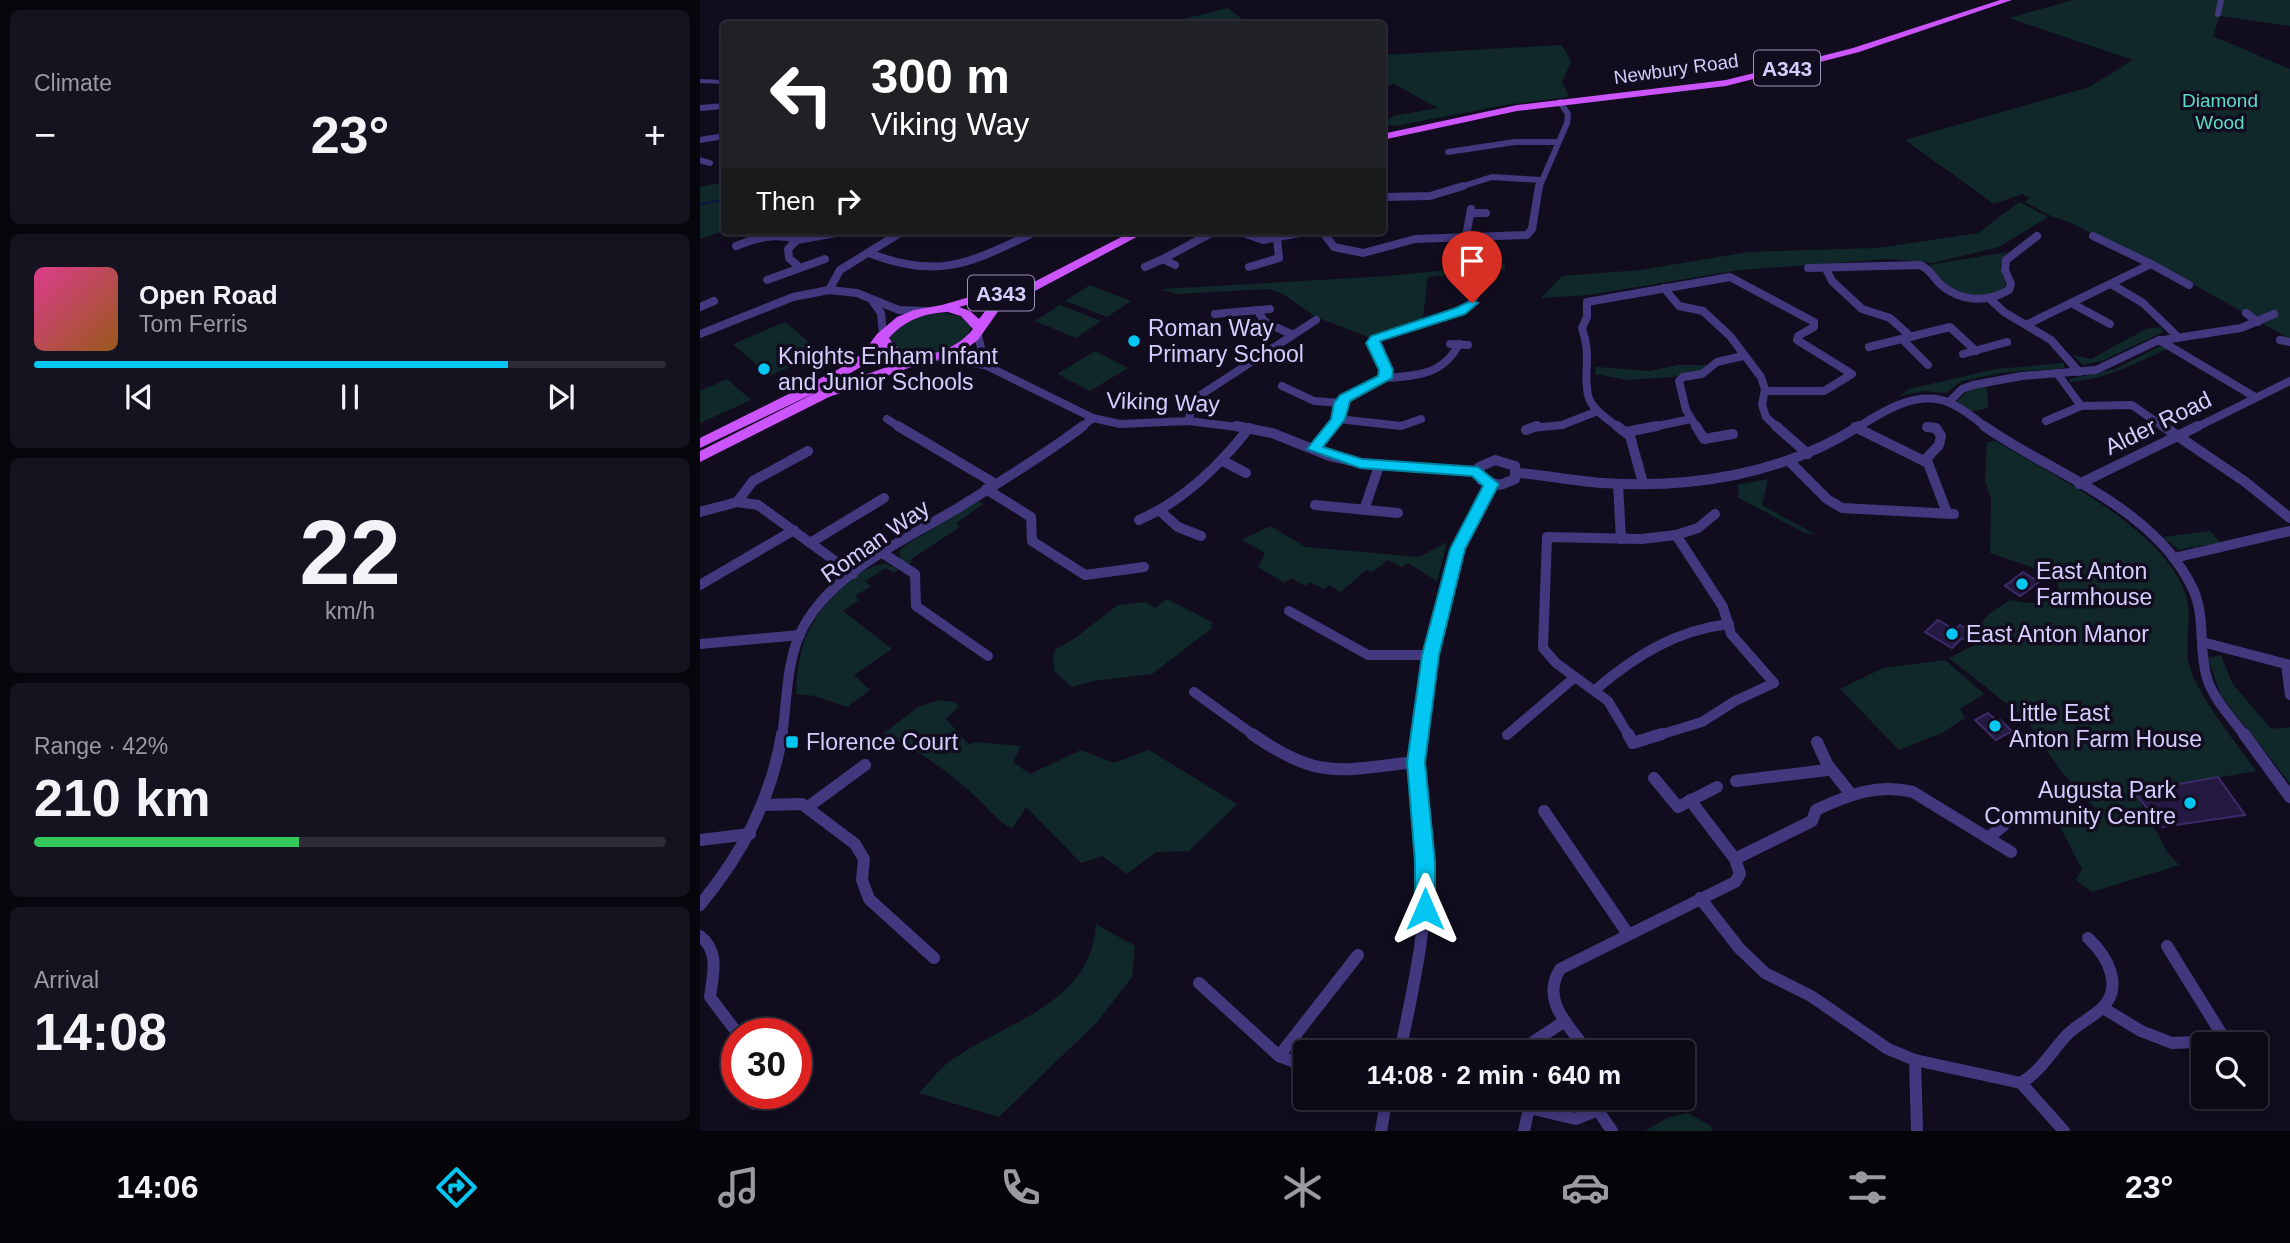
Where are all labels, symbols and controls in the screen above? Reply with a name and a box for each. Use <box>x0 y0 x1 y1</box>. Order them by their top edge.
icon: left <box>756 49 847 140</box>
text: 300 m <box>871 49 1010 103</box>
street label: Newbury Road <box>1612 50 1740 88</box>
road number: A343 <box>1754 50 1820 86</box>
text: Climate <box>34 70 112 96</box>
park label: Diamond Wood <box>2182 90 2258 133</box>
text: 23° <box>311 106 389 164</box>
text: Viking Way <box>871 106 1029 142</box>
text: − <box>34 114 56 156</box>
text: + <box>644 114 666 156</box>
icon: right <box>829 182 867 220</box>
text: Then <box>756 186 815 216</box>
pin <box>1442 231 1502 303</box>
icon: arrive <box>1453 242 1491 280</box>
road number: A343 <box>968 276 1034 310</box>
text: Open Road <box>139 280 278 310</box>
text: Tom Ferris <box>139 311 248 337</box>
place label: Roman Way Primary School <box>1148 315 1304 367</box>
marker: Roman Way Primary School <box>1126 333 1142 349</box>
place label: Knights Enham Infant and Junior Schools <box>778 343 999 395</box>
marker: Knights Enham Infant and Junior Schools <box>756 361 772 377</box>
icon: previous <box>120 378 158 416</box>
icon: pause <box>331 378 369 416</box>
icon: next <box>542 378 580 416</box>
street label: Alder Road <box>2101 386 2215 460</box>
street label: Viking Way <box>1106 387 1221 417</box>
street label: Roman Way <box>816 494 934 588</box>
text: 22 <box>299 502 401 603</box>
place label: East Anton Farmhouse <box>2036 558 2152 610</box>
marker: East Anton Farmhouse <box>2014 576 2030 592</box>
text: km/h <box>325 598 375 624</box>
place label: East Anton Manor <box>1966 621 2149 647</box>
marker: East Anton Manor <box>1944 626 1960 642</box>
place label: Little East Anton Farm House <box>2009 700 2202 752</box>
marker: Little East Anton Farm House <box>1987 718 2003 734</box>
place label: Florence Court <box>806 729 959 755</box>
text: Range · 42% <box>34 733 168 759</box>
marker: Florence Court <box>784 734 800 750</box>
text: 210 km <box>34 769 210 827</box>
place label: Augusta Park Community Centre <box>1984 777 2176 829</box>
marker: Augusta Park Community Centre <box>2182 795 2198 811</box>
position arrow <box>1388 872 1462 946</box>
text: Arrival <box>34 967 99 993</box>
text: 14:08 <box>34 1003 167 1061</box>
speed limit sign: 30 <box>721 1018 812 1109</box>
map controls <box>2191 1032 2268 1109</box>
button: search <box>2191 1032 2268 1109</box>
text: 14:08 · 2 min · 640 m <box>1367 1060 1621 1090</box>
icon: directions <box>432 1163 481 1212</box>
icon: music <box>714 1163 763 1212</box>
icon: phone <box>996 1163 1045 1212</box>
icon: climate <box>1278 1163 1327 1212</box>
icon: car <box>1561 1163 1610 1212</box>
icon: filters <box>1843 1163 1892 1212</box>
text: 14:06 <box>117 1169 198 1205</box>
text: 23° <box>2125 1169 2173 1205</box>

